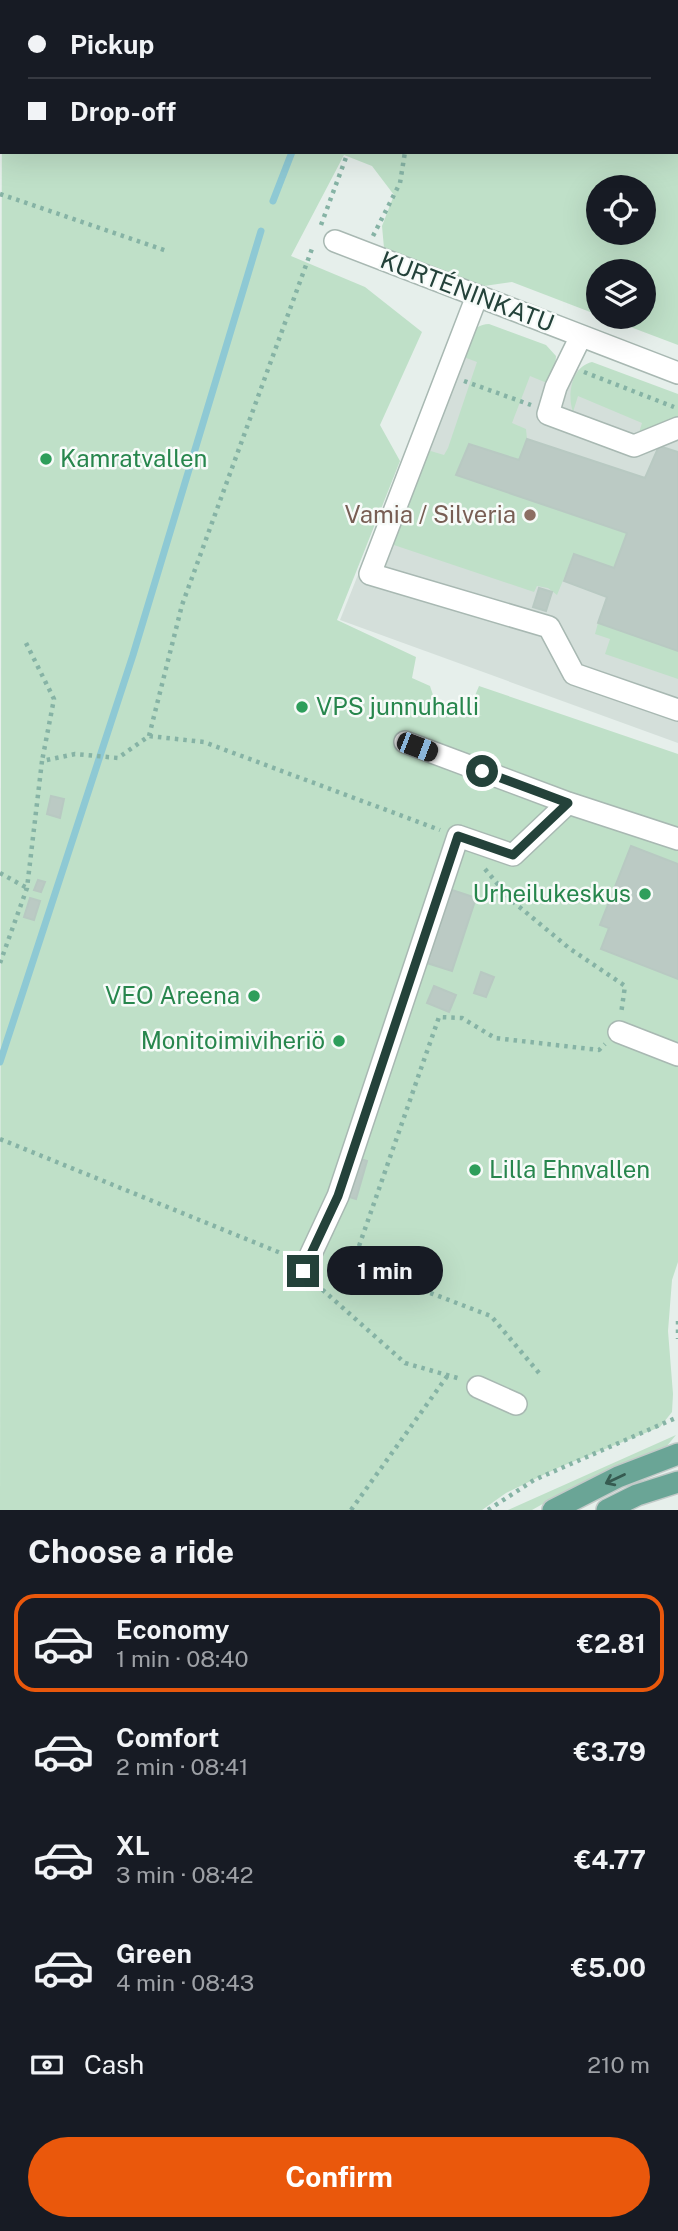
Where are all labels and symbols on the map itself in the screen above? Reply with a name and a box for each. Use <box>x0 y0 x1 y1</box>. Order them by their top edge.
street label: KURTÉNINKATU <box>377 245 558 337</box>
place label: Kamratvallen <box>60 444 207 472</box>
marker: Kamratvallen <box>38 451 54 467</box>
place label: Vamia / Silveria <box>345 500 516 528</box>
marker: Vamia / Silveria <box>522 507 538 523</box>
place label: VPS junnuhalli <box>316 692 479 720</box>
marker: VPS junnuhalli <box>294 699 310 715</box>
car <box>394 730 441 764</box>
route start <box>466 755 498 787</box>
place label: Urheilukeskus <box>472 879 631 907</box>
marker: Urheilukeskus <box>637 886 653 902</box>
place label: VEO Areena <box>105 981 240 1009</box>
marker: VEO Areena <box>246 988 262 1004</box>
place label: Monitoimiviheriö <box>141 1026 325 1054</box>
marker: Monitoimiviheriö <box>331 1033 347 1049</box>
place label: Lilla Ehnvallen <box>489 1155 650 1183</box>
marker: Lilla Ehnvallen <box>467 1162 483 1178</box>
callout: 1 min <box>328 1246 443 1296</box>
route end <box>287 1255 319 1287</box>
one-way arrow <box>605 1473 626 1486</box>

